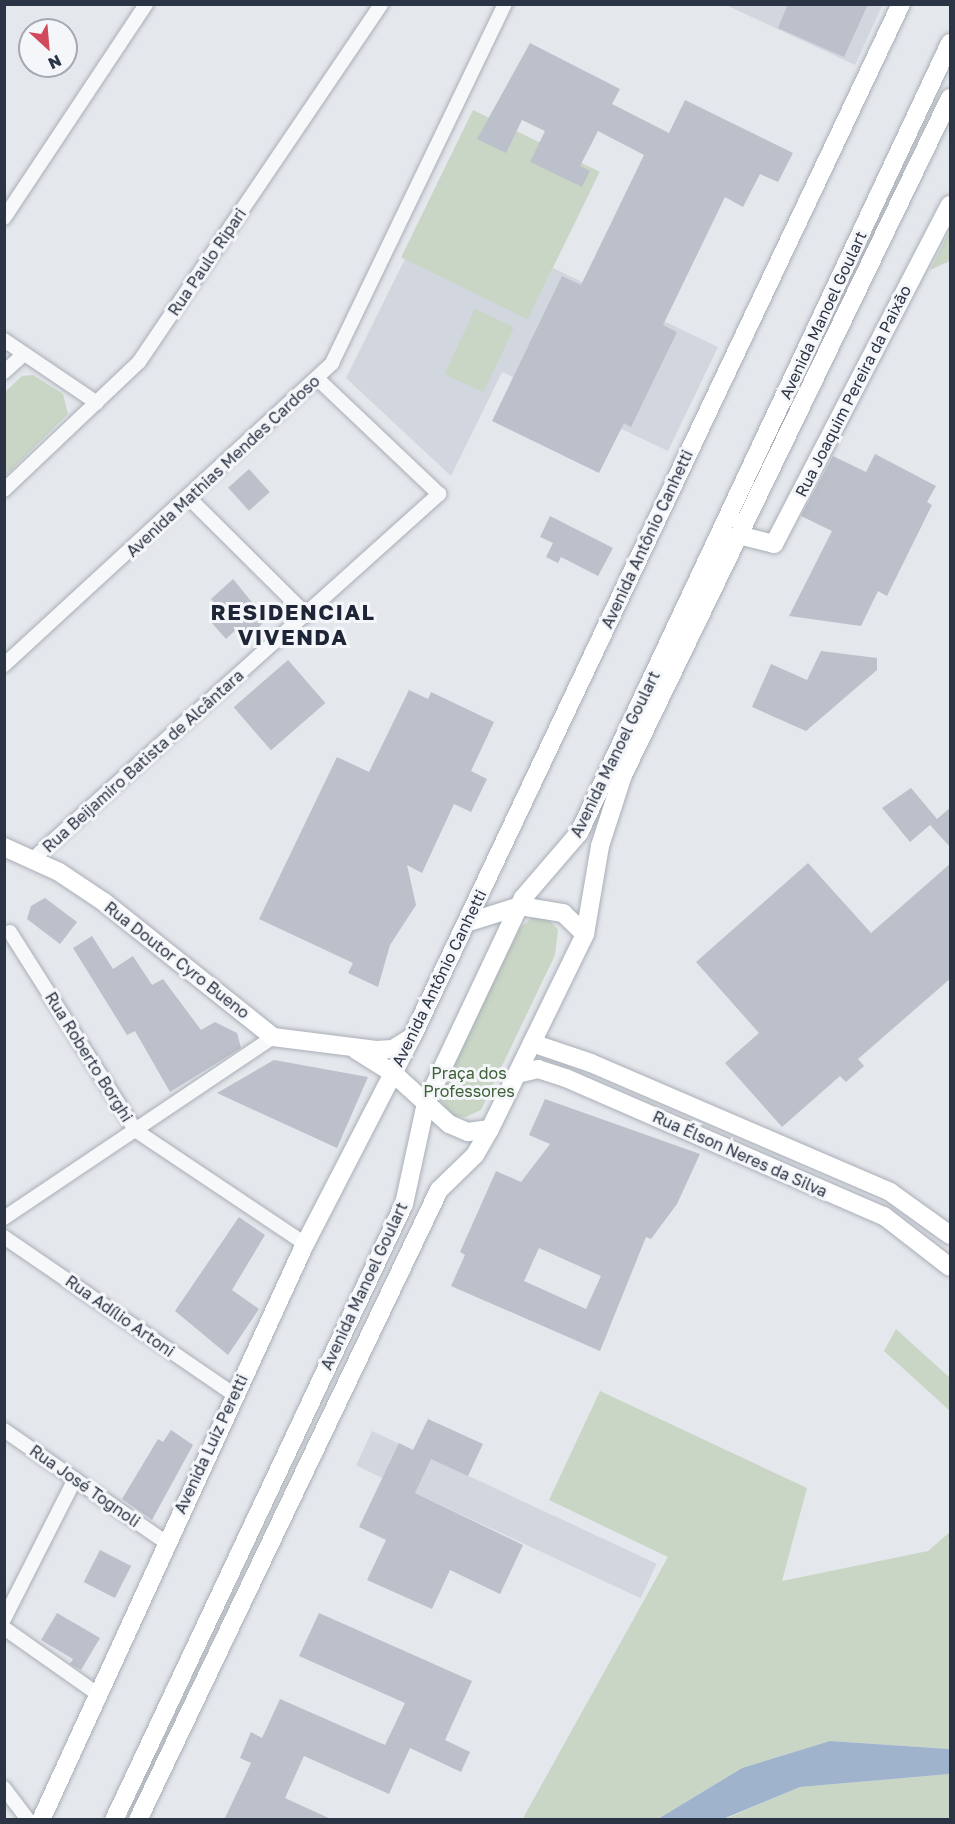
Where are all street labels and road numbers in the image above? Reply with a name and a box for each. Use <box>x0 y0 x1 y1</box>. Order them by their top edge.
street label: Rua Paulo Ripari <box>164 205 250 319</box>
street label: Avenida Manoel Goulart <box>776 228 870 402</box>
street label: Rua Joaquim Pereira da Paixão <box>791 282 915 500</box>
street label: Avenida Mathias Mendes Cardoso <box>122 371 324 561</box>
street label: Avenida Antônio Canhetti <box>597 447 697 631</box>
street label: Rua Beijamiro Batista de Alcântara <box>39 666 247 856</box>
street label: Avenida Manoel Goulart <box>566 668 664 840</box>
street label: Avenida Antônio Canhetti <box>388 886 490 1070</box>
street label: Rua Doutor Cyro Bueno <box>101 897 253 1023</box>
street label: Rua Roberto Borghi <box>41 988 137 1126</box>
street label: Rua Élson Neres da Silva <box>650 1107 830 1201</box>
street label: Avenida Manoel Goulart <box>317 1199 411 1373</box>
street label: Rua Adílio Artoni <box>62 1271 178 1361</box>
street label: Avenida Luiz Peretti <box>170 1371 252 1517</box>
street label: Rua José Tognoli <box>26 1441 144 1531</box>

